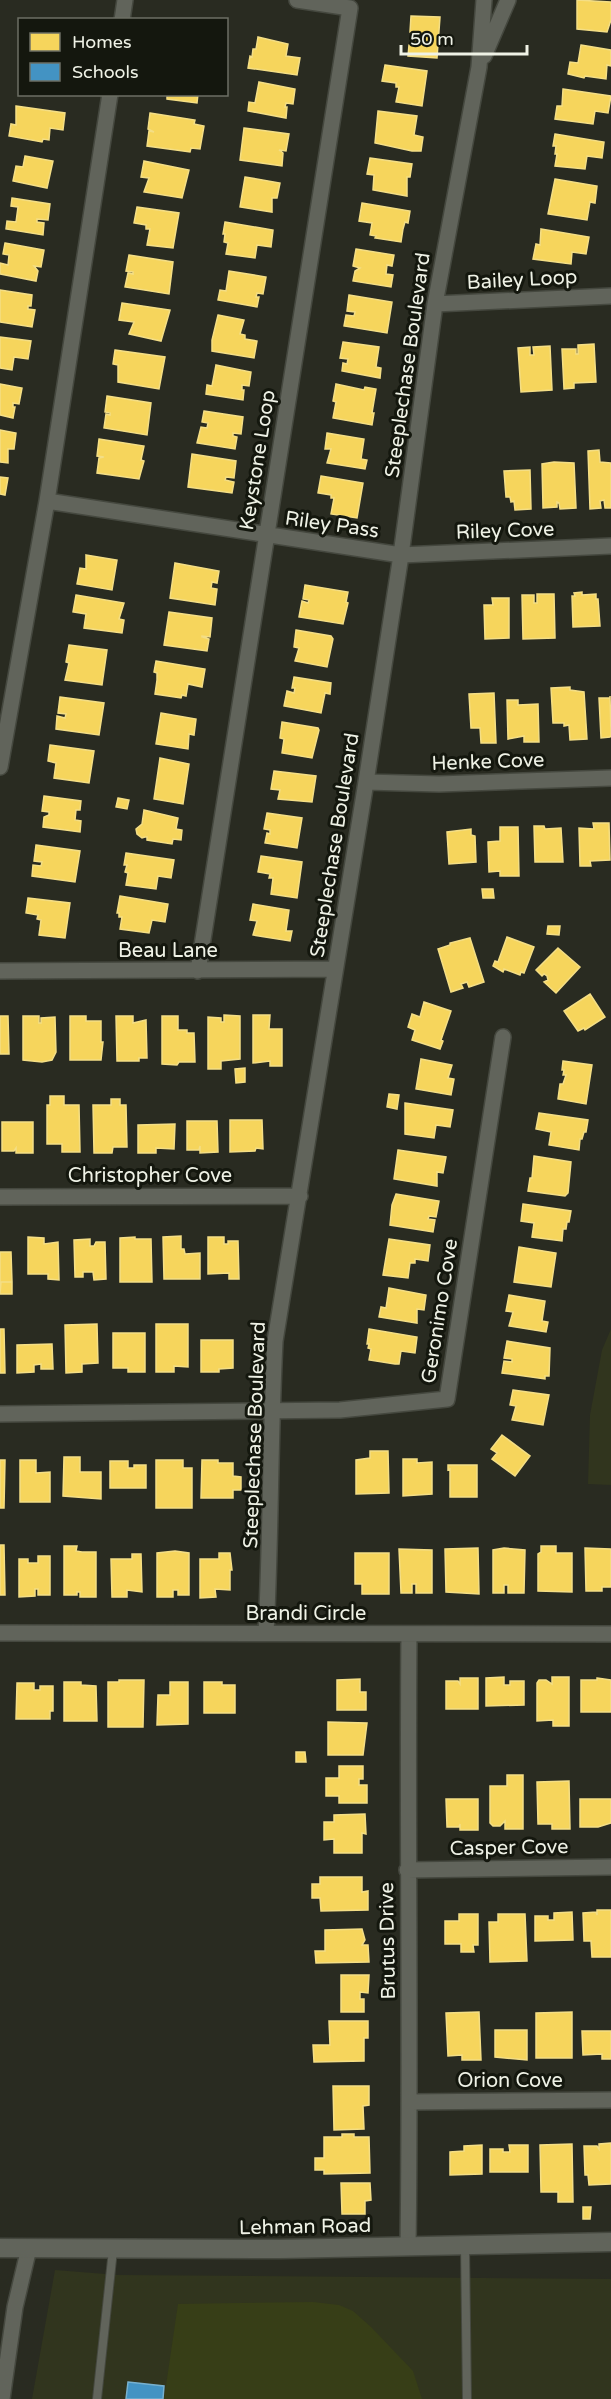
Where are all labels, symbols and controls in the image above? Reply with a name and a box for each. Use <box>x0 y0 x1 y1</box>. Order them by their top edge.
legend <box>18 18 228 96</box>
scale bar <box>401 18 527 56</box>
text: 50 m <box>410 28 454 50</box>
text: Homes <box>72 31 132 53</box>
text: Schools <box>72 61 139 83</box>
street label: Steeplechase Boulevard <box>380 251 436 479</box>
street label: Bailey Loop <box>466 265 578 295</box>
street label: Keystone Loop <box>235 388 281 532</box>
street label: Riley Pass <box>283 507 380 543</box>
street label: Riley Cove <box>455 517 555 545</box>
street label: Steeplechase Boulevard <box>305 731 365 959</box>
street label: Henke Cove <box>431 748 545 776</box>
street label: Beau Lane <box>118 939 218 963</box>
street label: Christopher Cove <box>68 1164 232 1188</box>
street label: Geronimo Cove <box>417 1237 463 1385</box>
street label: Steeplechase Boulevard <box>239 1321 271 1549</box>
street label: Brandi Circle <box>246 1602 366 1626</box>
street label: Casper Cove <box>449 1835 569 1861</box>
street label: Brutus Drive <box>375 1882 401 2000</box>
street label: Orion Cove <box>457 2069 563 2093</box>
street label: Lehman Road <box>239 2214 371 2240</box>

